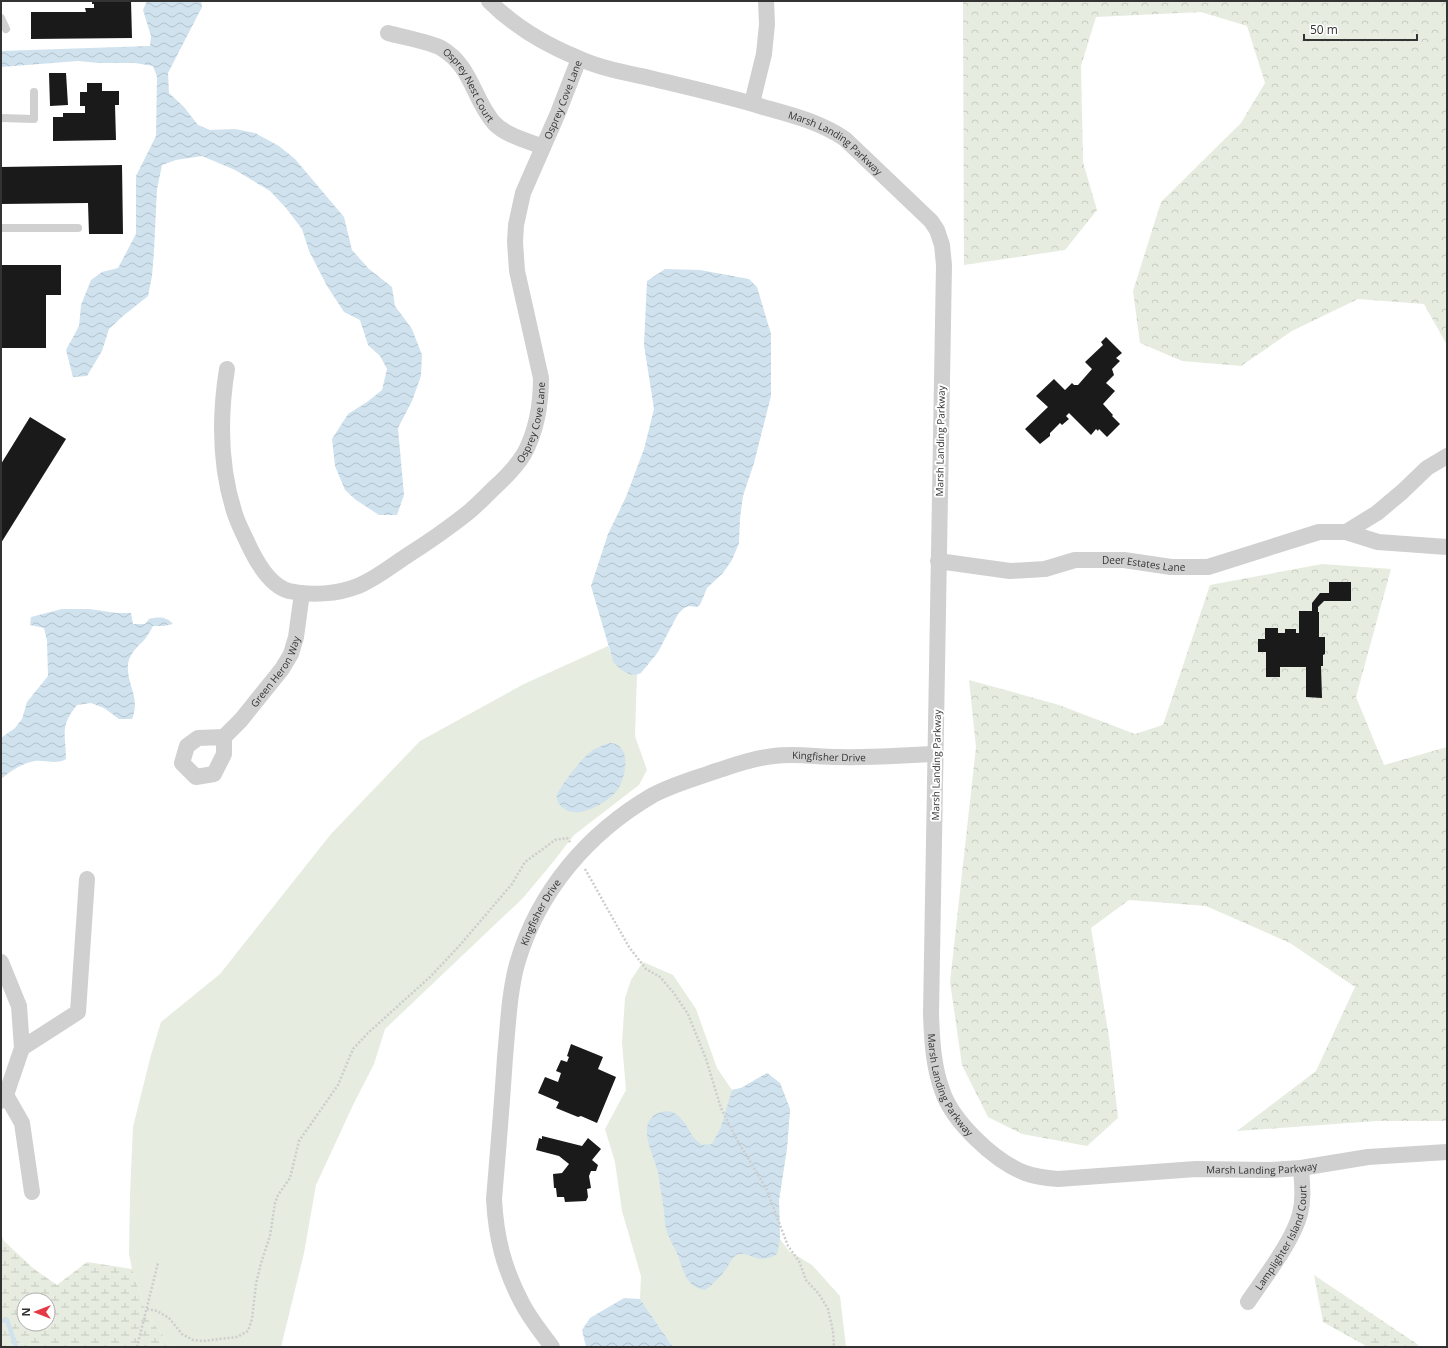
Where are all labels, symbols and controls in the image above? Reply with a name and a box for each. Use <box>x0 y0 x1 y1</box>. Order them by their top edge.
scale bar <box>1304 16 1417 42</box>
text: 50 m <box>1310 21 1338 38</box>
street label: Osprey Nest Court <box>440 44 498 125</box>
street label: Osprey Cove Lane <box>540 58 585 141</box>
street label: Marsh Landing Parkway <box>787 107 886 179</box>
street label: Osprey Cove Lane <box>513 381 548 466</box>
street label: Marsh Landing Parkway <box>932 384 948 497</box>
street label: Deer Estates Lane <box>1102 553 1186 574</box>
street label: Green Heron Way <box>247 633 303 710</box>
street label: Marsh Landing Parkway <box>928 708 944 821</box>
street label: Kingfisher Drive <box>792 748 866 764</box>
street label: Kingfisher Drive <box>517 876 564 948</box>
street label: Marsh Landing Parkway <box>925 1033 977 1140</box>
street label: Marsh Landing Parkway <box>1206 1158 1319 1177</box>
street label: Lamplighter Island Court <box>1251 1184 1309 1293</box>
north arrow <box>16 1292 56 1332</box>
text: N <box>18 1308 33 1316</box>

